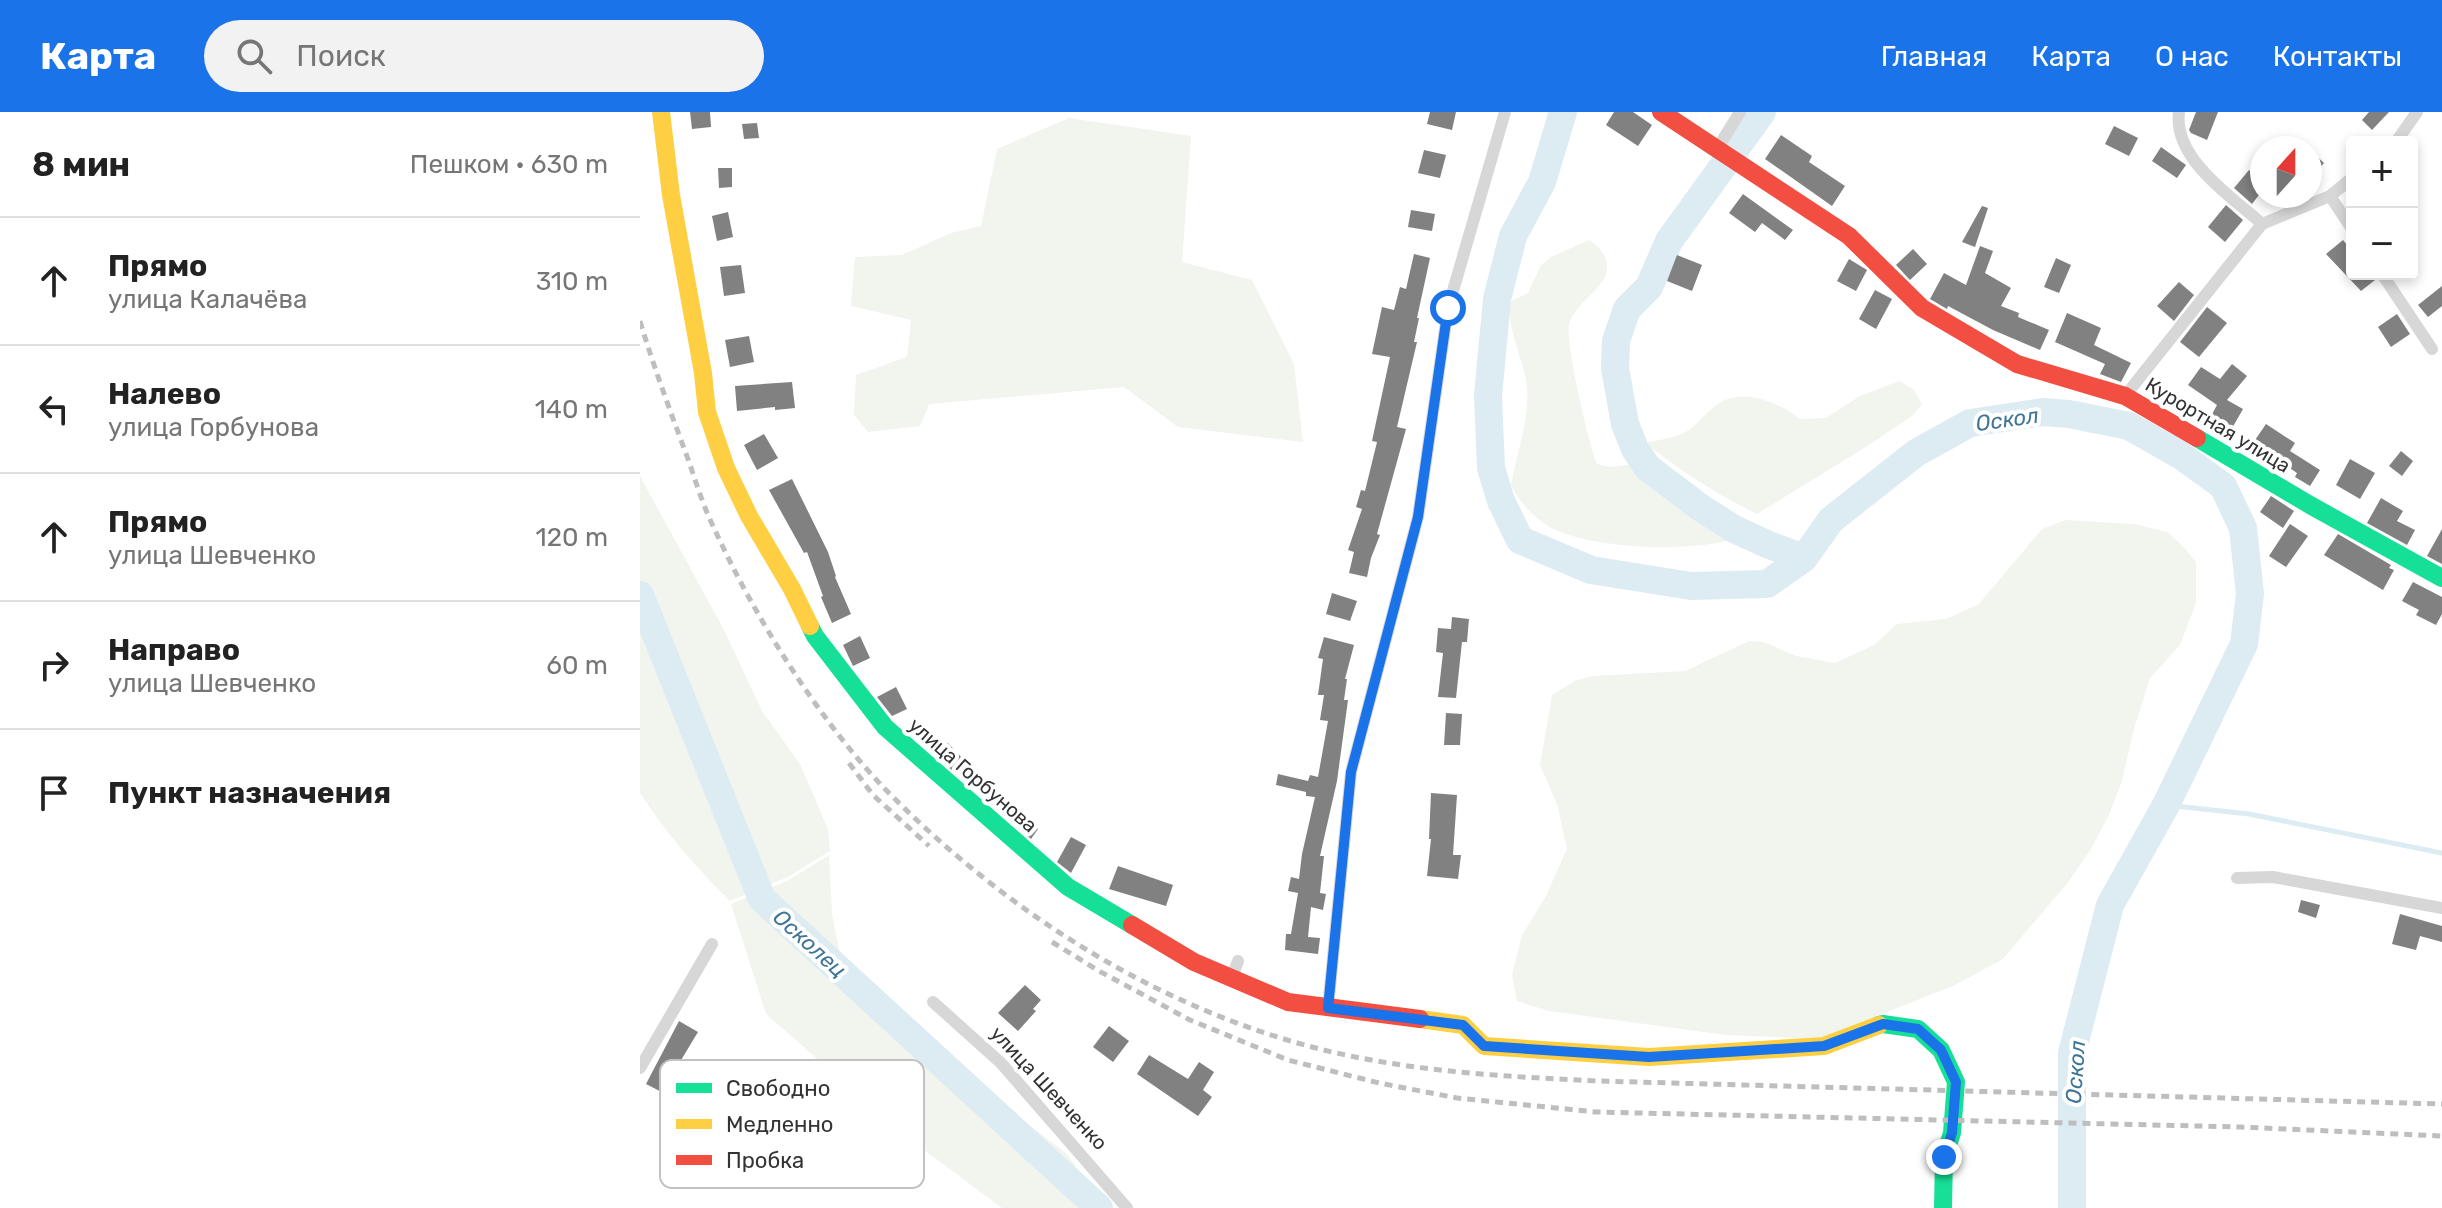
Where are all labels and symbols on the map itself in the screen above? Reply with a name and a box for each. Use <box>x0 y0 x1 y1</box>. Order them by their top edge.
north arrow <box>2250 136 2322 208</box>
route start <box>1430 290 1466 326</box>
street label: Курортная улица <box>2141 372 2295 478</box>
water label: Оскол <box>1974 402 2040 437</box>
street label: улица Горбунова <box>904 713 1042 837</box>
water label: Осколец <box>767 903 852 983</box>
street label: улица Шевченко <box>986 1021 1112 1155</box>
water label: Оскол <box>2060 1039 2091 1105</box>
legend <box>660 1060 924 1188</box>
text: Свободно <box>726 1075 830 1102</box>
text: Медленно <box>726 1111 834 1138</box>
route end <box>1926 1139 1962 1175</box>
text: Пробка <box>726 1147 804 1174</box>

